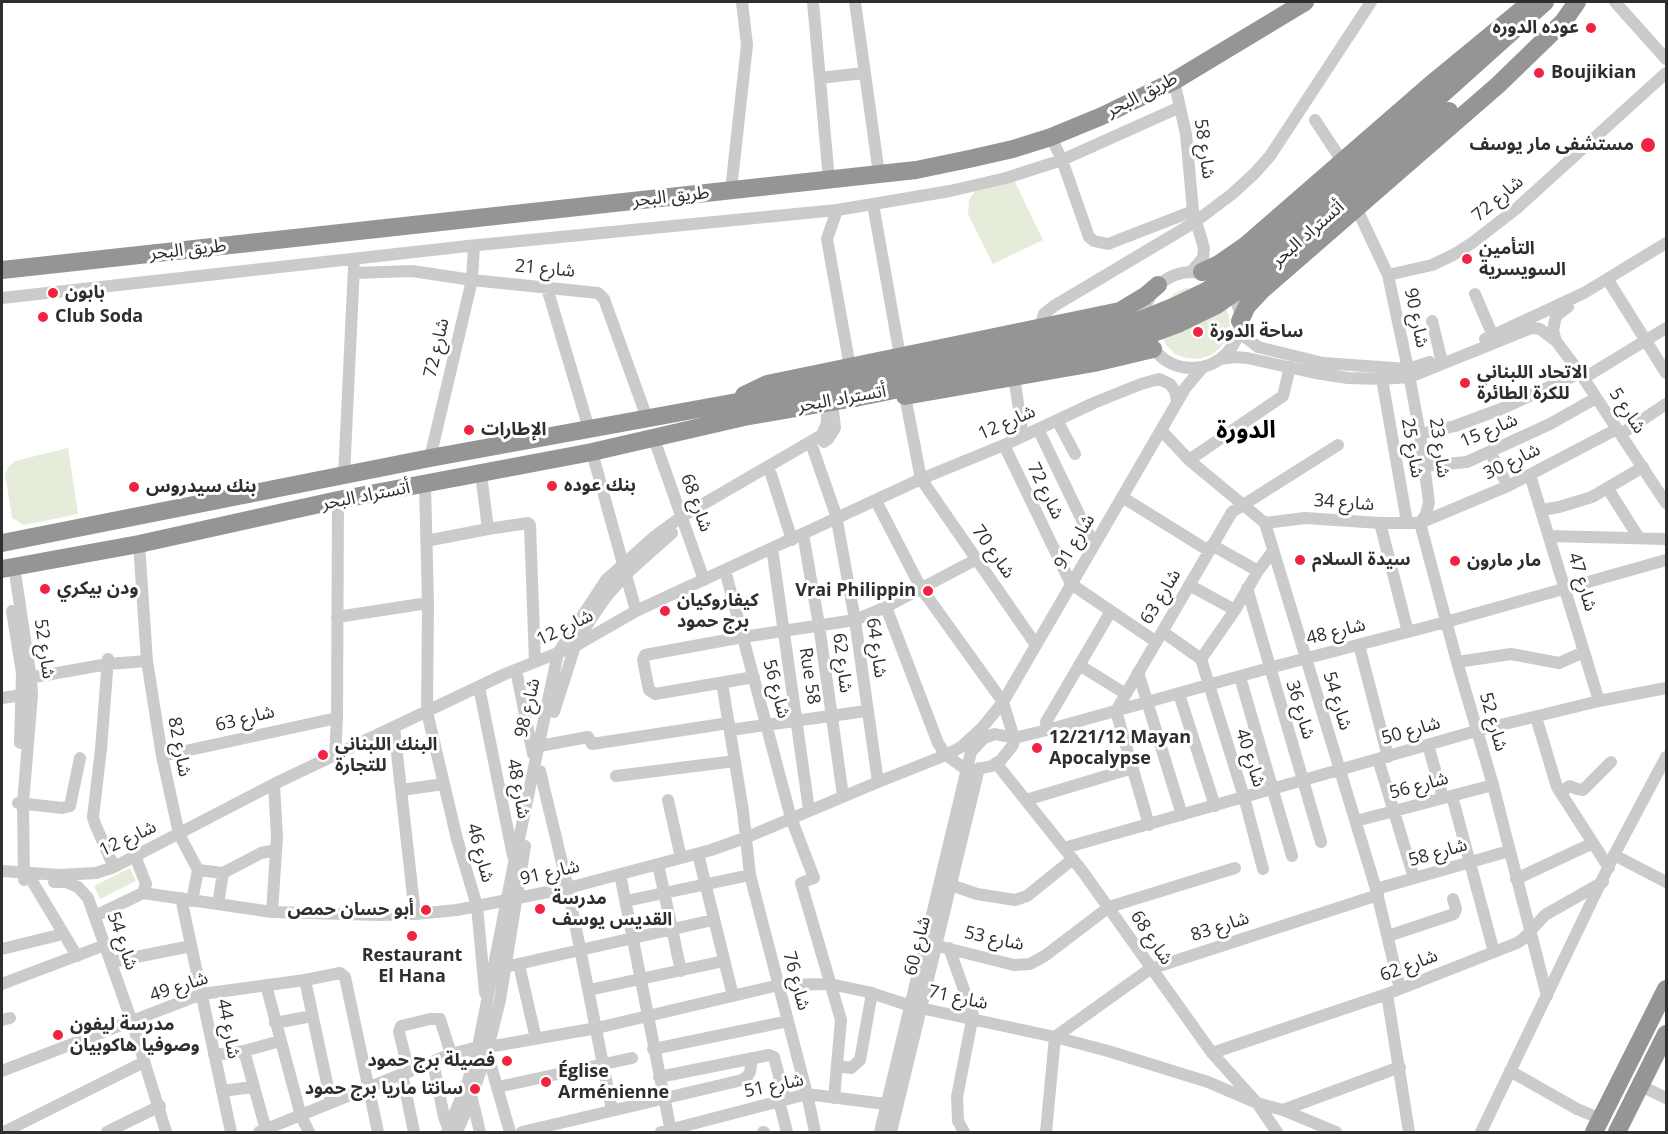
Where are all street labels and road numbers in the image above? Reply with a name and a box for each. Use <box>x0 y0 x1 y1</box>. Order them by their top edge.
street label: طريق البحر <box>1103 68 1181 122</box>
street label: شارع 58 <box>1189 118 1219 180</box>
street label: شارع 72 <box>1468 171 1528 227</box>
street label: طريق البحر <box>632 182 710 212</box>
street label: أتستراد البحر <box>1267 196 1349 272</box>
street label: طريق البحر <box>149 235 227 265</box>
street label: شارع 21 <box>514 256 576 282</box>
street label: شارع 90 <box>1399 286 1433 350</box>
street label: شارع 72 <box>420 316 454 380</box>
street label: أتستراد البحر <box>796 381 888 417</box>
street label: شارع 5 <box>1604 384 1650 438</box>
street label: شارع 12 <box>975 401 1039 445</box>
street label: شارع 15 <box>1457 409 1521 453</box>
street label: شارع 25 <box>1396 416 1428 480</box>
street label: شارع 23 <box>1424 417 1454 479</box>
street label: شارع 30 <box>1480 439 1544 485</box>
street label: شارع 72 <box>1022 459 1068 523</box>
street label: شارع 68 <box>676 471 716 535</box>
street label: أتستراد البحر <box>320 477 412 515</box>
street label: شارع 34 <box>1313 490 1375 516</box>
street label: شارع 91 <box>1050 511 1100 573</box>
street label: شارع 70 <box>967 521 1019 583</box>
street label: شارع 47 <box>1563 550 1601 614</box>
street label: شارع 63 <box>1136 566 1186 628</box>
street label: شارع 12 <box>533 605 597 651</box>
street label: شارع 48 <box>1304 614 1368 650</box>
street label: شارع 64 <box>861 617 891 679</box>
street label: شارع 52 <box>29 618 59 680</box>
street label: شارع 62 <box>828 632 856 694</box>
street label: Rue 58 <box>794 646 824 706</box>
street label: شارع 56 <box>758 657 794 721</box>
street label: شارع 54 <box>1318 669 1356 733</box>
street label: شارع 98 <box>511 676 545 740</box>
street label: شارع 36 <box>1281 678 1319 742</box>
street label: شارع 52 <box>1474 690 1512 754</box>
street label: شارع 63 <box>213 701 277 737</box>
street label: شارع 50 <box>1379 712 1443 750</box>
street label: شارع 82 <box>163 715 195 779</box>
street label: شارع 40 <box>1230 726 1270 790</box>
street label: شارع 48 <box>502 757 534 821</box>
street label: شارع 56 <box>1387 768 1451 804</box>
street label: شارع 12 <box>96 816 160 862</box>
street label: شارع 46 <box>462 821 498 885</box>
street label: شارع 58 <box>1406 834 1470 872</box>
street label: شارع 91 <box>518 856 582 890</box>
street label: شارع 68 <box>1125 907 1177 969</box>
street label: شارع 83 <box>1188 907 1252 947</box>
street label: شارع 54 <box>102 909 142 973</box>
street label: شارع 60 <box>900 914 936 978</box>
street label: شارع 53 <box>962 922 1026 956</box>
street label: شارع 62 <box>1377 945 1441 987</box>
street label: شارع 76 <box>778 949 814 1013</box>
street label: شارع 49 <box>147 967 211 1007</box>
street label: شارع 71 <box>926 981 990 1015</box>
street label: شارع 44 <box>212 997 244 1061</box>
street label: شارع 51 <box>742 1069 806 1103</box>

